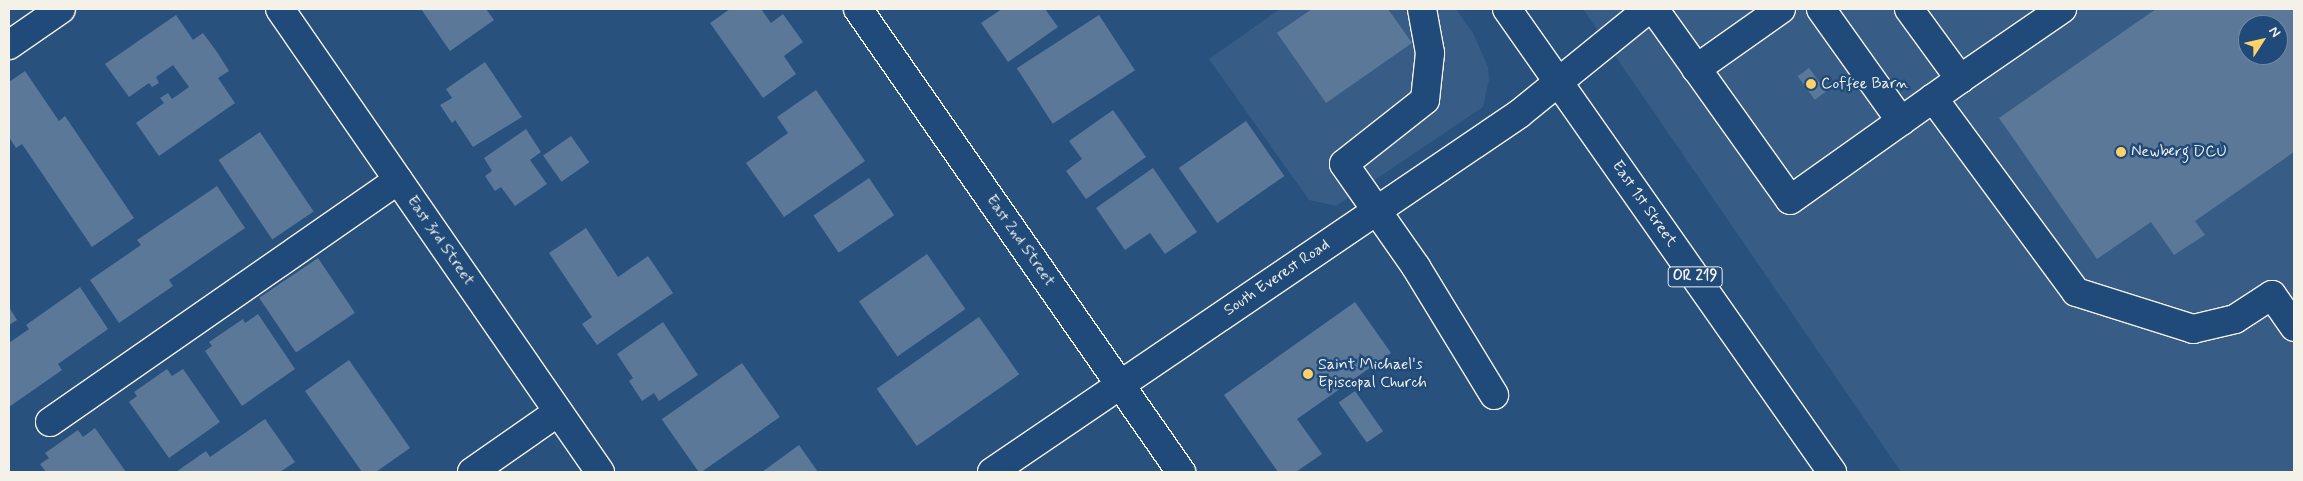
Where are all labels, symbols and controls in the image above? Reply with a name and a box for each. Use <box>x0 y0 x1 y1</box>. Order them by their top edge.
north arrow <box>2238 15 2288 65</box>
text: N <box>2264 23 2285 41</box>
place label: Coffee Barn <box>1821 74 1909 94</box>
marker: Coffee Barn <box>1805 78 1817 90</box>
place label: Newberg DCU <box>2131 142 2224 162</box>
marker: Newberg DCU <box>2115 146 2127 158</box>
street label: East 1st Street <box>1607 157 1681 251</box>
street label: East 2nd Street <box>982 192 1058 290</box>
street label: East 3rd Street <box>402 193 478 289</box>
street label: South Everest Road <box>1220 235 1334 321</box>
road number: OR 219 <box>1668 264 1722 290</box>
place label: Saint Michael's Episcopal Church <box>1318 355 1431 393</box>
marker: Saint Michael's Episcopal Church <box>1302 368 1314 380</box>

